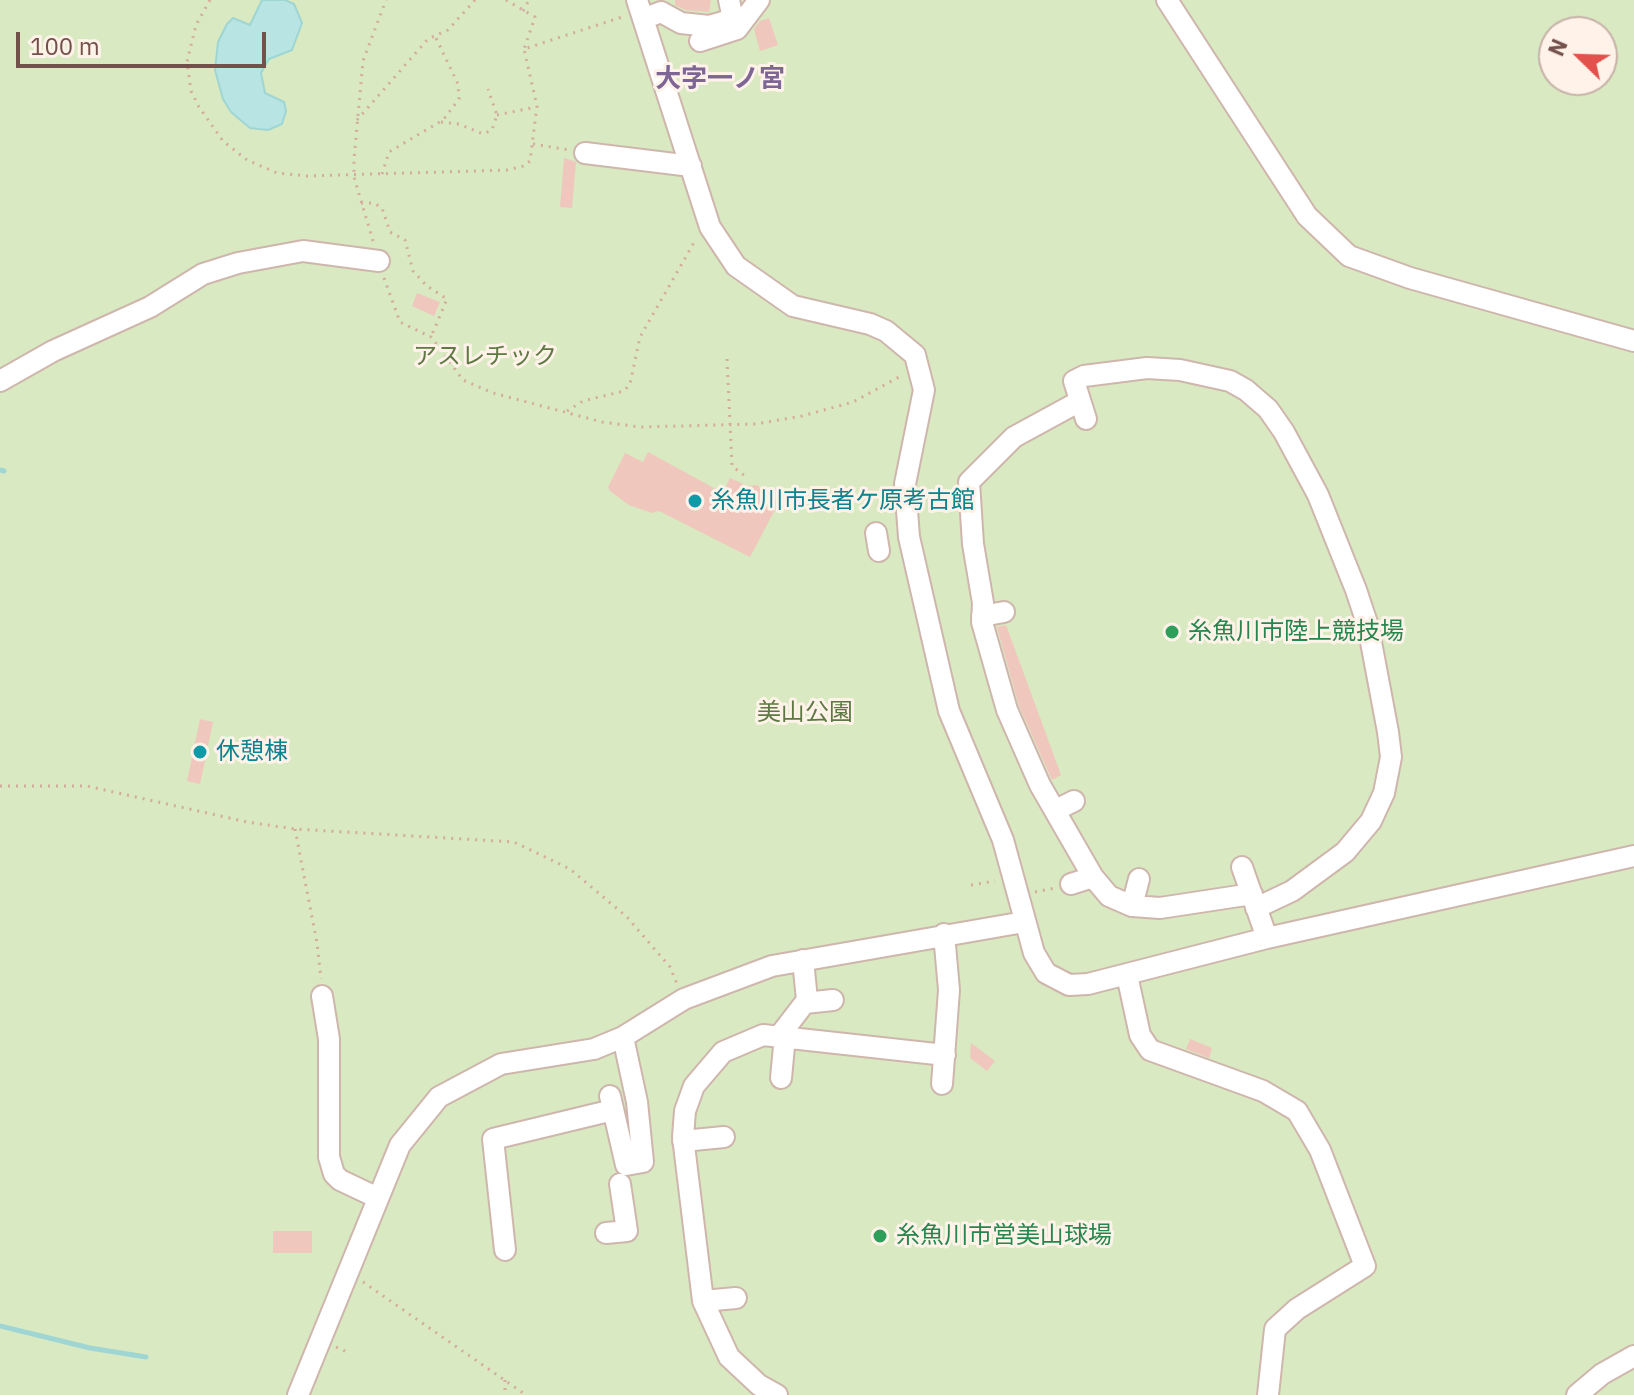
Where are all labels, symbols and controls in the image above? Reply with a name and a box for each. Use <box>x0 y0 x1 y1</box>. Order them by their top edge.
scale bar <box>20 16 270 66</box>
north arrow <box>1538 16 1618 96</box>
text: 100 m <box>30 30 100 62</box>
text: N <box>1541 34 1574 60</box>
district label: 大字一ノ宮 <box>655 63 785 95</box>
park label: アスレチック <box>413 343 557 371</box>
place label: 糸魚川市長者ケ原考古館 <box>711 487 975 515</box>
marker: 糸魚川市長者ケ原考古館 <box>686 492 704 510</box>
place label: 糸魚川市陸上競技場 <box>1188 618 1404 646</box>
marker: 糸魚川市陸上競技場 <box>1163 623 1181 641</box>
park label: 美山公園 <box>757 699 853 727</box>
place label: 休憩棟 <box>216 738 288 766</box>
marker: 休憩棟 <box>191 743 209 761</box>
place label: 糸魚川市営美山球場 <box>896 1222 1112 1250</box>
marker: 糸魚川市営美山球場 <box>871 1227 889 1245</box>

